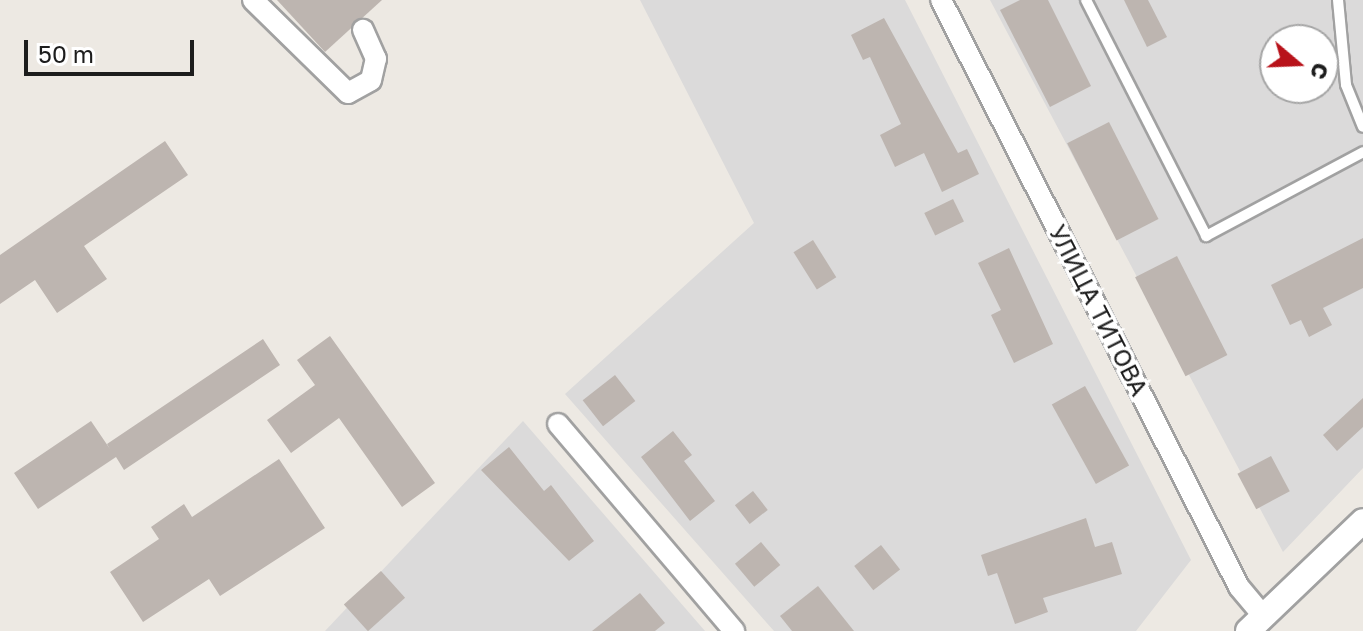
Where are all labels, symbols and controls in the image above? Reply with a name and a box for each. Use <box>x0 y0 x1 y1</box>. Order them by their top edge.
scale bar <box>28 24 198 74</box>
north arrow <box>1259 24 1339 104</box>
text: 50 m <box>38 39 94 68</box>
text: С <box>1305 60 1336 83</box>
street label: УЛИЦА ТИТОВА <box>1043 220 1155 400</box>

